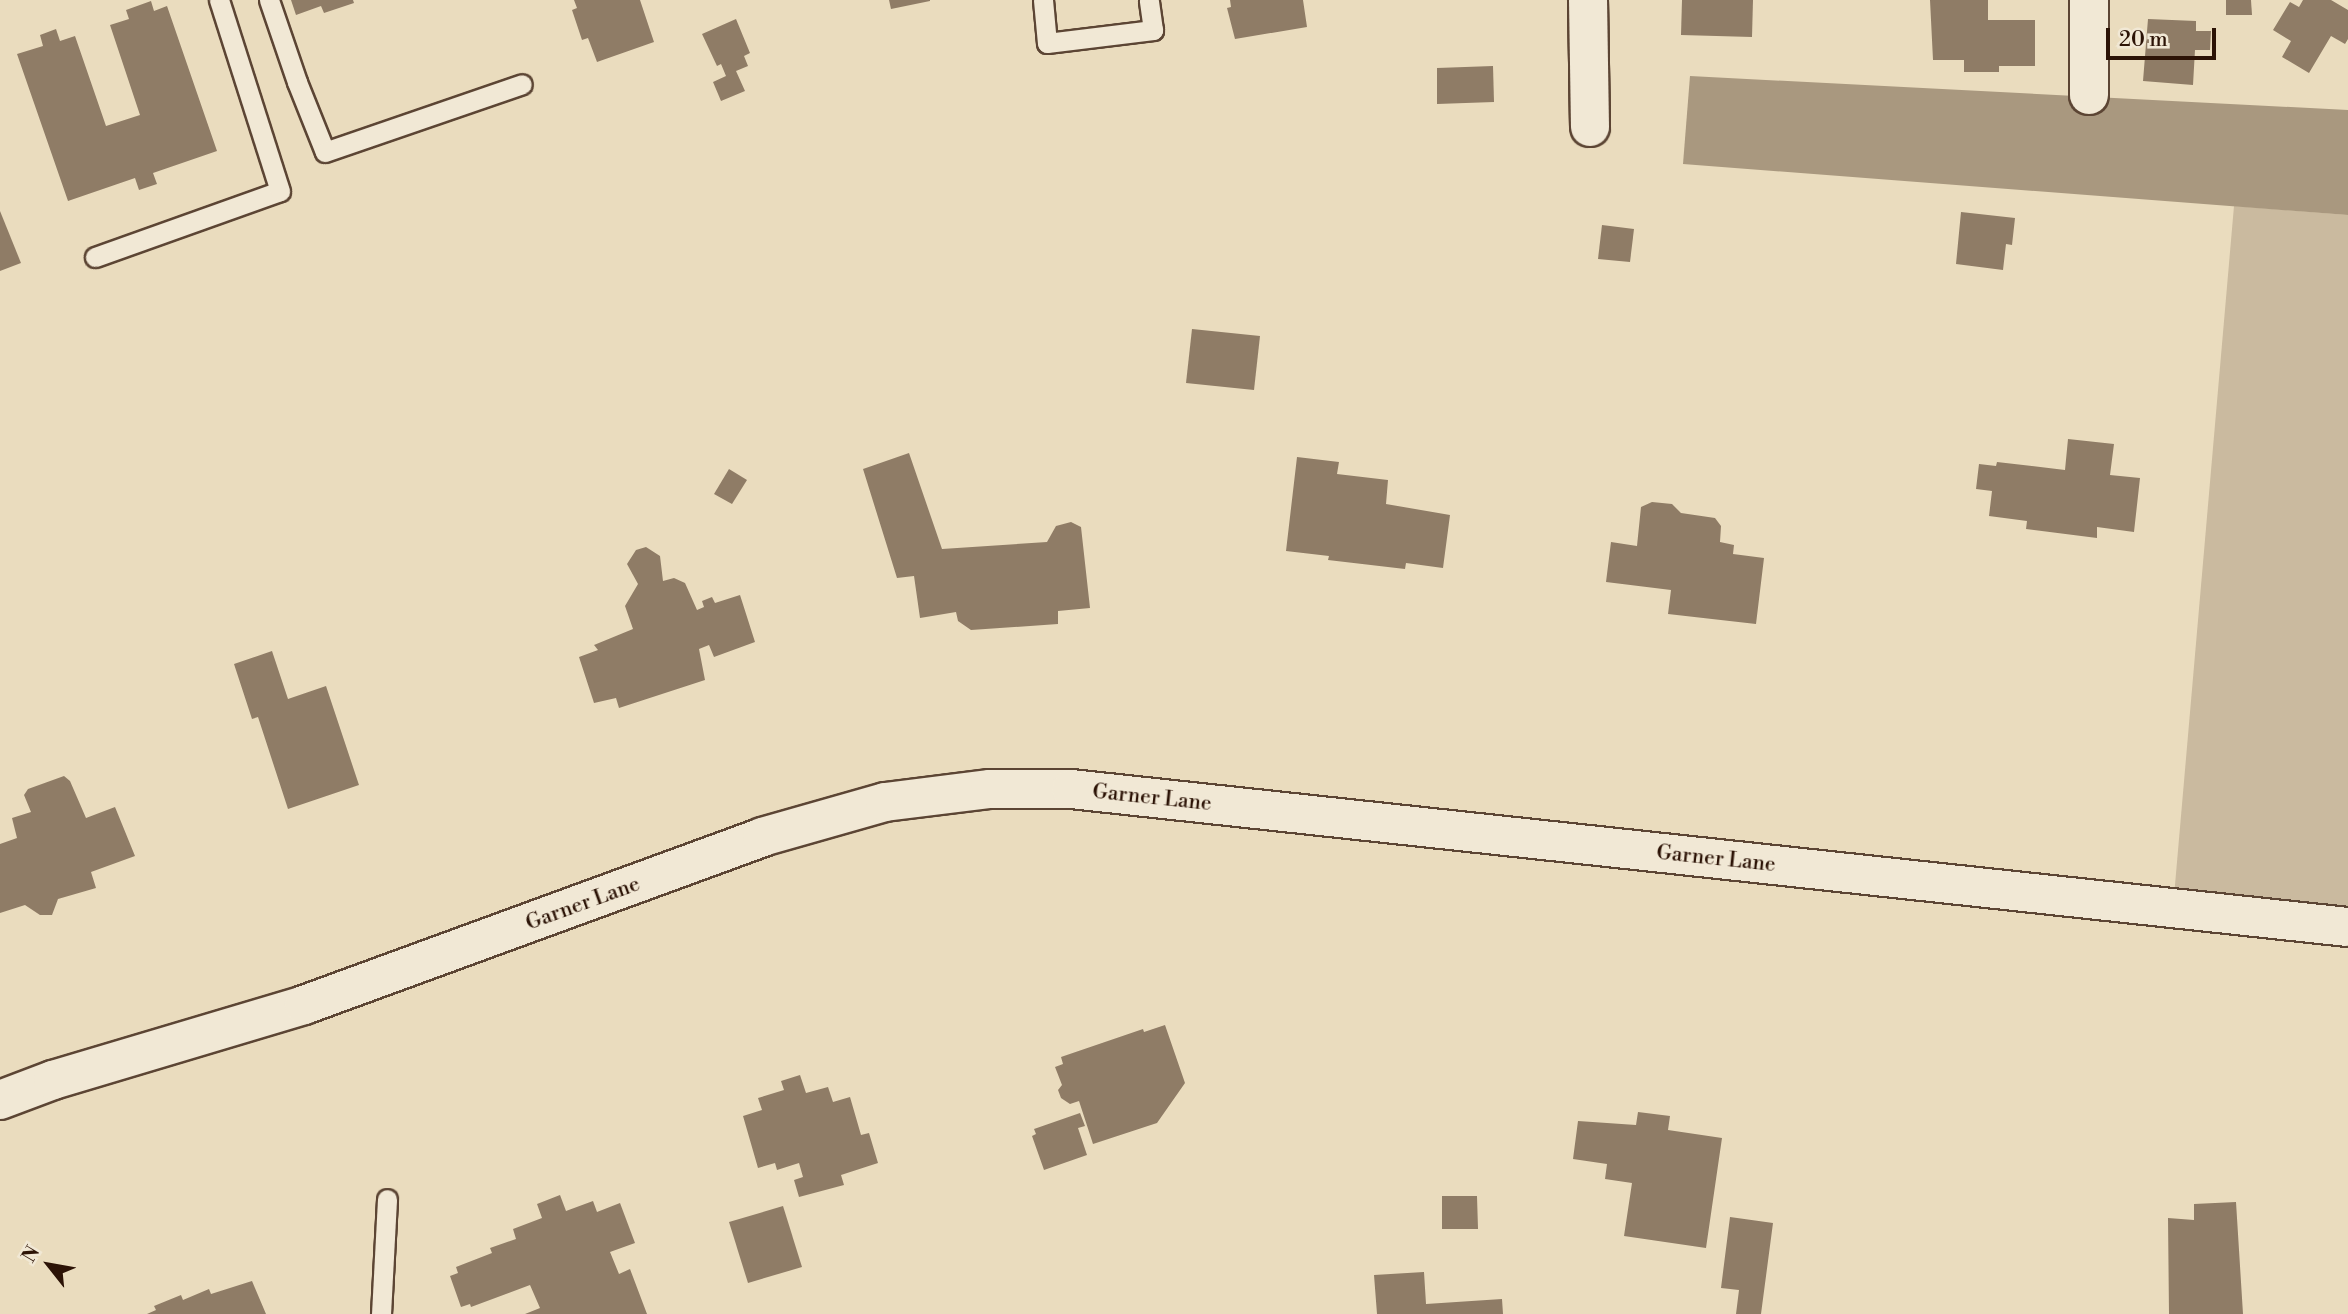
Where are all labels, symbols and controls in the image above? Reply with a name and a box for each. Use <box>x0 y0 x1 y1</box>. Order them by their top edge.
scale bar <box>2110 14 2220 58</box>
text: 20 m <box>2119 27 2168 53</box>
street label: Garner Lane <box>1091 779 1213 817</box>
street label: Garner Lane <box>1655 840 1777 878</box>
street label: Garner Lane <box>522 872 644 936</box>
north arrow <box>14 1230 84 1300</box>
text: N <box>17 1242 45 1267</box>

